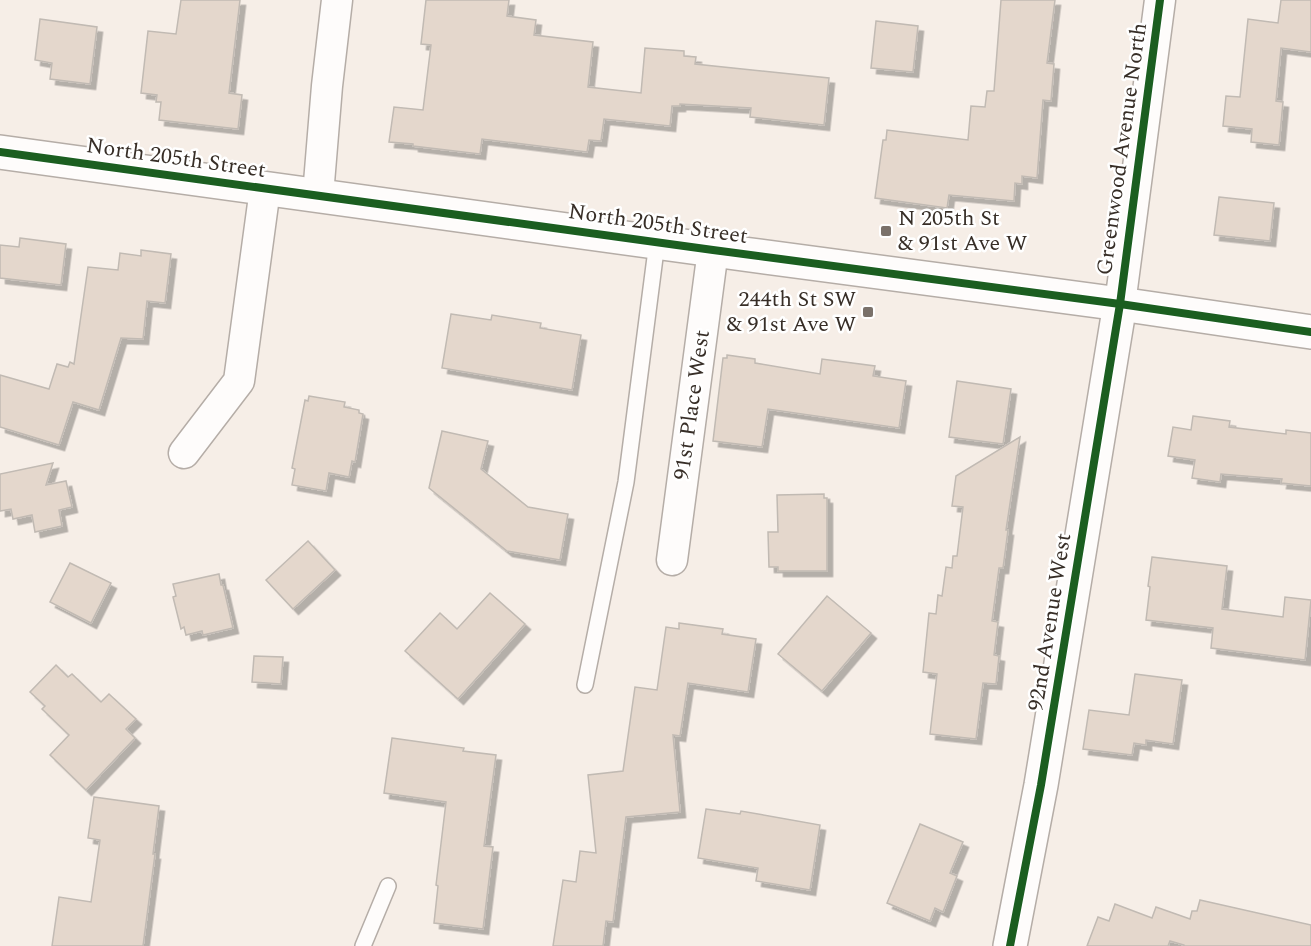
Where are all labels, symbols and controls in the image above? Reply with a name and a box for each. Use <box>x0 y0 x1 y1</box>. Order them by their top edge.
street label: Greenwood Avenue North <box>1088 21 1156 277</box>
street label: North 205th Street <box>84 129 268 187</box>
street label: North 205th Street <box>566 195 750 253</box>
place label: N 205th St & 91st Ave W <box>898 202 1028 260</box>
marker: N 205th St & 91st Ave W <box>879 224 893 238</box>
place label: 244th St SW & 91st Ave W <box>727 283 856 341</box>
marker: 244th St SW & 91st Ave W <box>861 305 875 319</box>
street label: 91st Place West <box>665 328 719 482</box>
street label: 92nd Avenue West <box>1020 531 1080 713</box>

